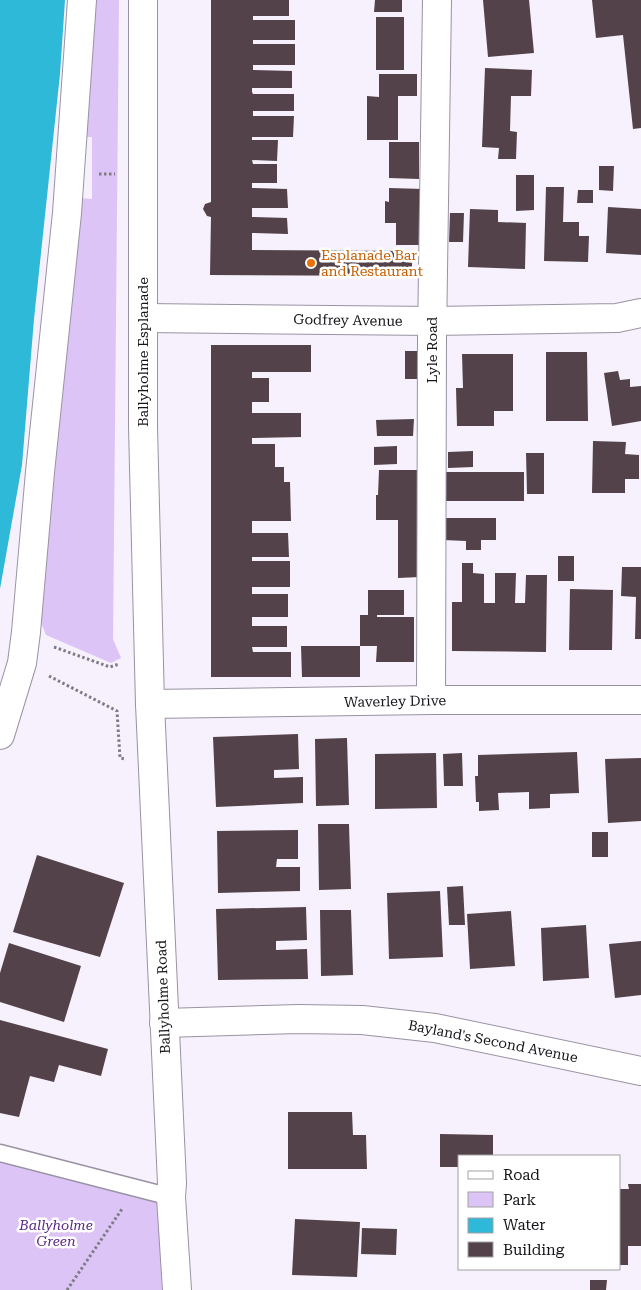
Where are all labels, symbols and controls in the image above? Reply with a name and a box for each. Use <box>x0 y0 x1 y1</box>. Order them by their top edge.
place label: Esplanade Bar and Restaurant <box>321 247 423 279</box>
marker: Esplanade Bar and Restaurant <box>305 257 317 269</box>
street label: Ballyholme Esplanade <box>135 277 151 427</box>
street label: Godfrey Avenue <box>293 311 403 329</box>
street label: Lyle Road <box>424 317 440 383</box>
street label: Waverley Drive <box>344 692 447 710</box>
street label: Ballyholme Road <box>153 940 173 1054</box>
street label: Bayland's Second Avenue <box>407 1017 579 1065</box>
legend <box>458 1155 621 1270</box>
text: Road <box>503 1166 540 1184</box>
text: Park <box>503 1191 537 1209</box>
text: Water <box>503 1216 545 1234</box>
park label: Ballyholme Green <box>18 1217 93 1249</box>
text: Building <box>503 1241 565 1259</box>

